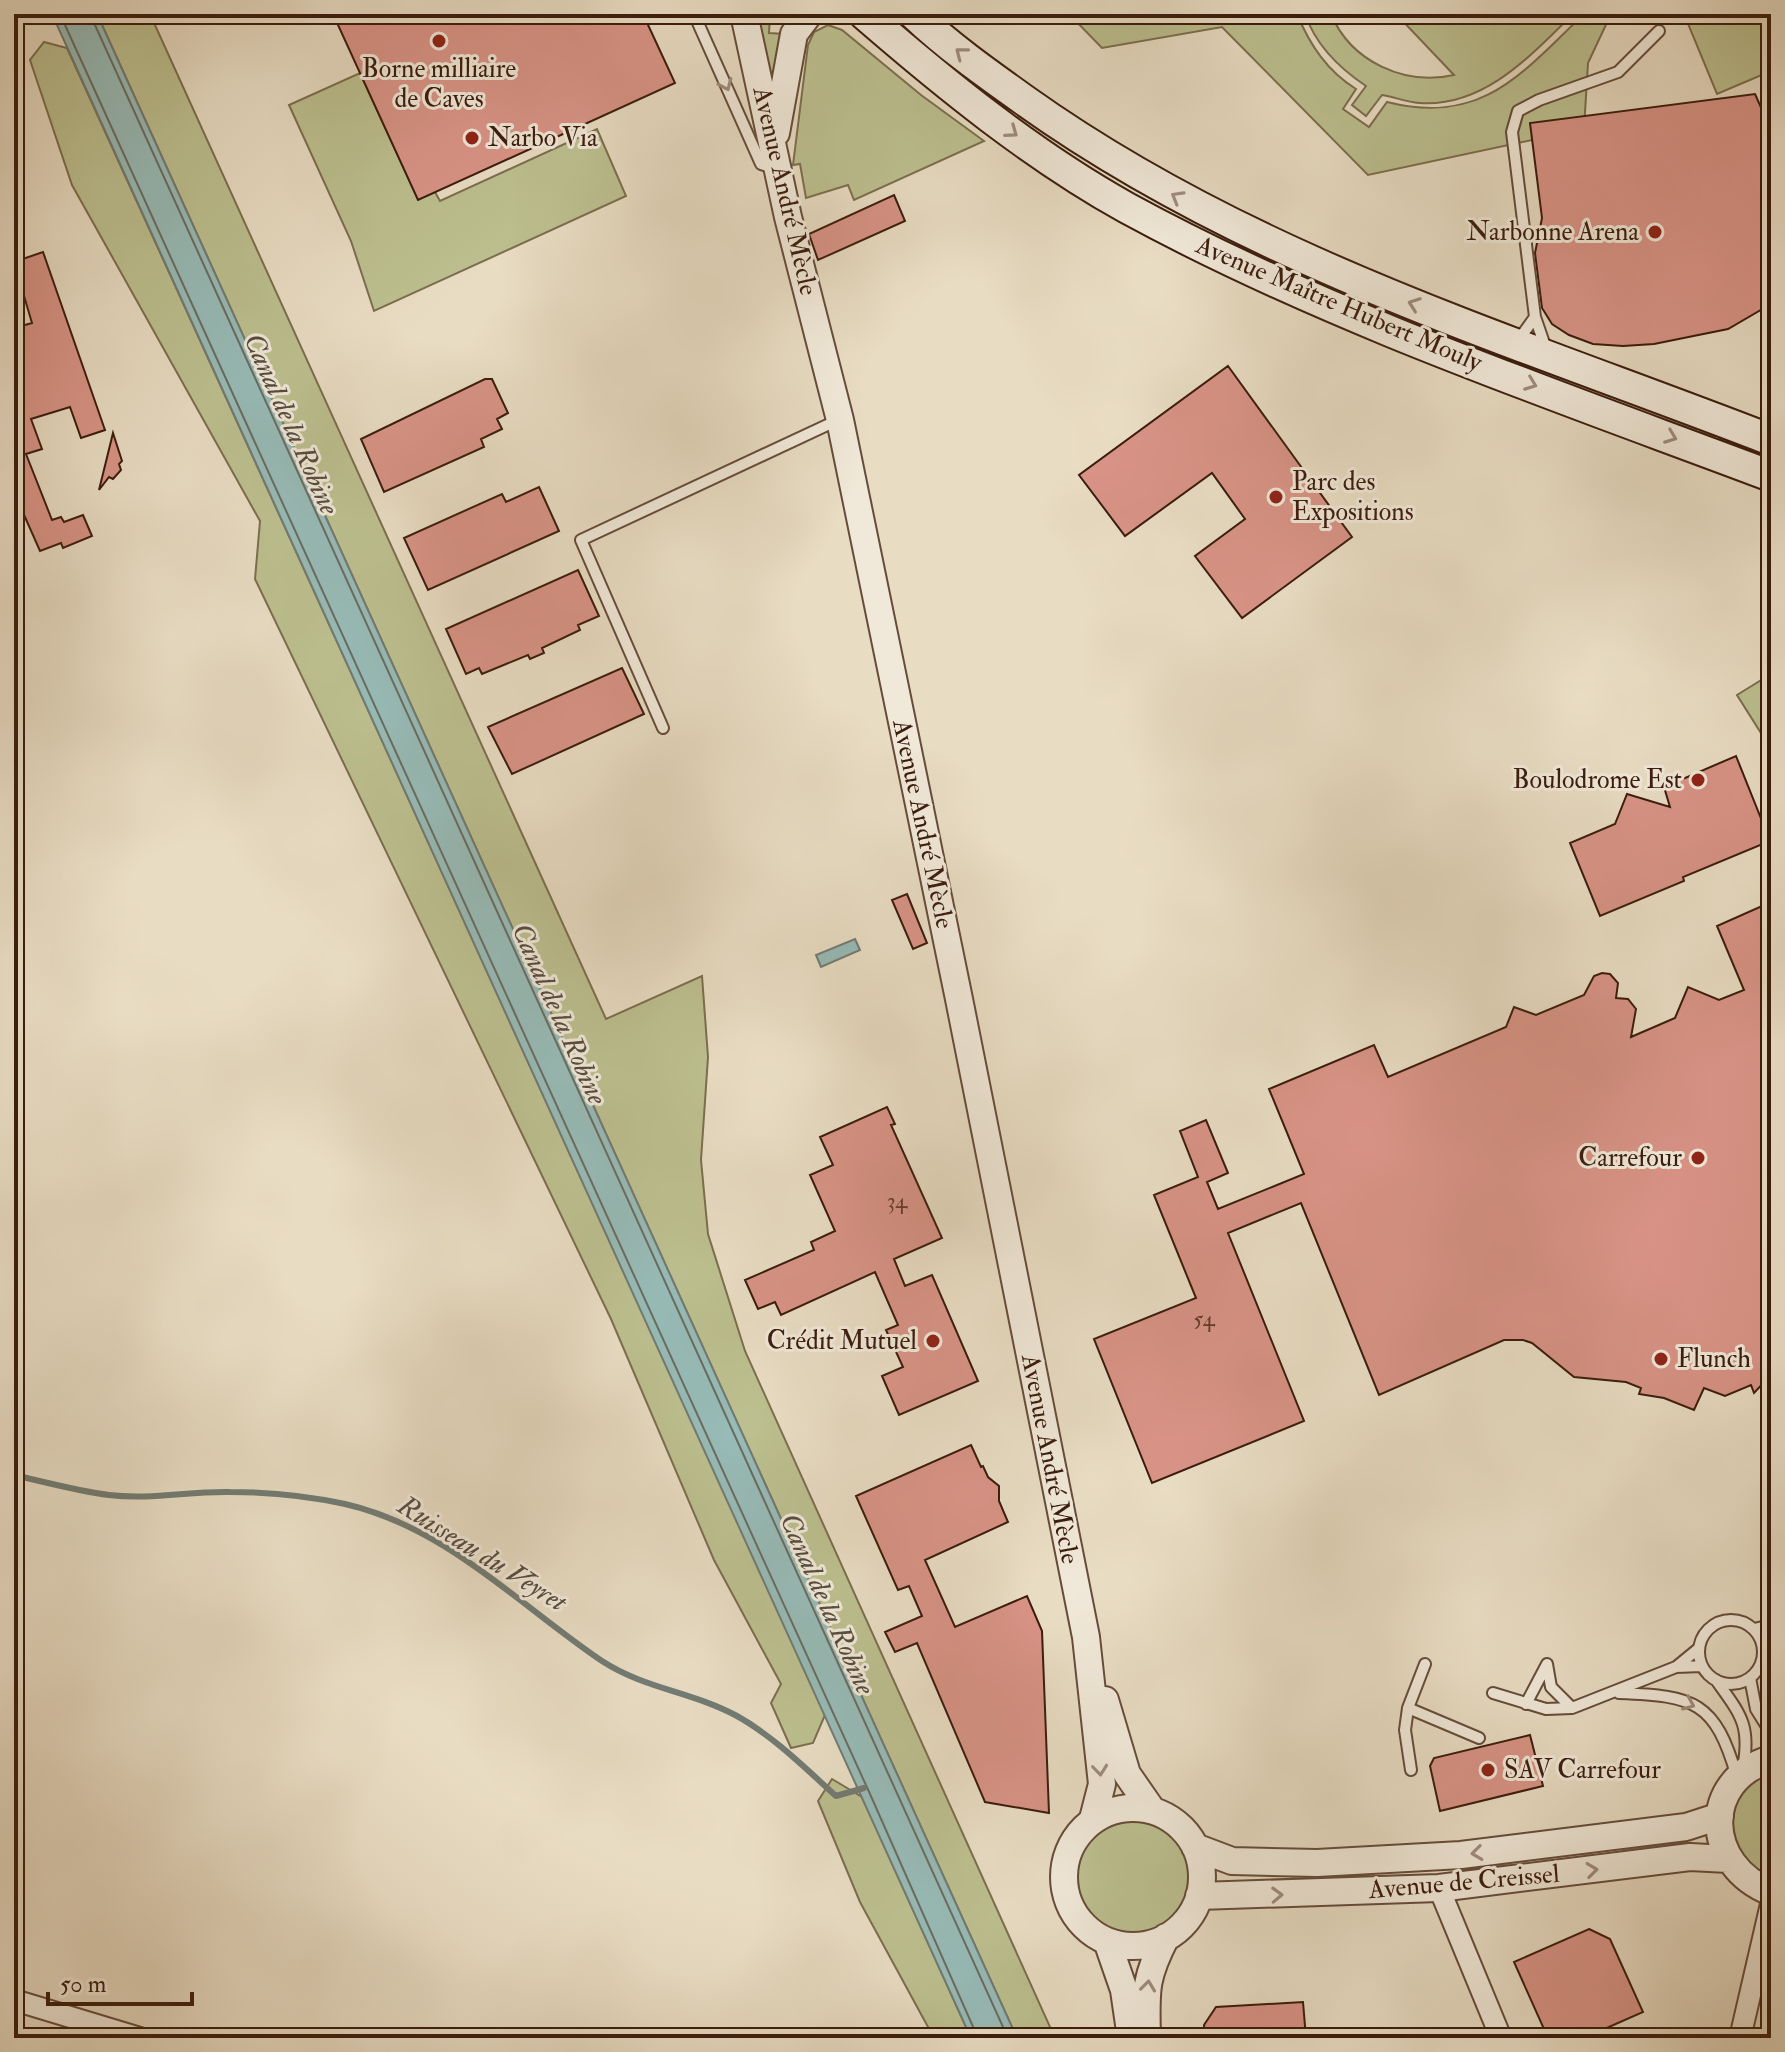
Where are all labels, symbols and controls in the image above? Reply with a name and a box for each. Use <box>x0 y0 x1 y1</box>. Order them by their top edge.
marker: Borne milliaire de Caves <box>430 32 448 50</box>
one-way arrow <box>955 49 970 63</box>
place label: Borne milliaire de Caves <box>362 53 516 115</box>
one-way arrow <box>716 77 732 91</box>
street label: Avenue André Mècle <box>745 83 825 299</box>
place label: Narbo Via <box>488 122 598 154</box>
one-way arrow <box>1004 123 1018 137</box>
marker: Narbo Via <box>463 129 481 147</box>
one-way arrow <box>1171 191 1186 206</box>
place label: Narbonne Arena <box>1466 216 1639 248</box>
marker: Narbonne Arena <box>1646 223 1664 241</box>
street label: Avenue Maître Hubert Mouly <box>1190 229 1487 379</box>
one-way arrow <box>1408 297 1422 314</box>
water label: Canal de la Robine <box>235 328 347 521</box>
one-way arrow <box>1523 374 1537 391</box>
one-way arrow <box>1663 427 1677 444</box>
place label: Parc des Expositions <box>1292 466 1414 529</box>
marker: Parc des Expositions <box>1267 488 1285 506</box>
street label: Avenue André Mècle <box>885 716 961 932</box>
place label: Boulodrome Est <box>1513 764 1682 796</box>
marker: Boulodrome Est <box>1689 771 1707 789</box>
water label: Canal de la Robine <box>503 918 615 1111</box>
place label: Carrefour <box>1578 1142 1682 1174</box>
marker: Carrefour <box>1689 1149 1707 1167</box>
house number: 34 <box>887 1187 908 1215</box>
house number: 54 <box>1194 1305 1216 1333</box>
place label: Crédit Mutuel <box>767 1325 917 1357</box>
marker: Crédit Mutuel <box>924 1332 942 1350</box>
place label: Flunch <box>1677 1343 1751 1375</box>
street label: Avenue André Mècle <box>1014 1350 1086 1567</box>
marker: Flunch <box>1652 1350 1670 1368</box>
water label: Ruisseau du Veyret <box>390 1488 575 1621</box>
water label: Canal de la Robine <box>771 1508 883 1701</box>
one-way arrow <box>1681 1695 1695 1711</box>
place label: SAV Carrefour <box>1504 1754 1661 1786</box>
marker: SAV Carrefour <box>1479 1761 1497 1779</box>
one-way arrow <box>1092 1764 1109 1777</box>
one-way arrow <box>1470 1845 1483 1862</box>
street label: Avenue de Creissel <box>1366 1858 1561 1906</box>
one-way arrow <box>1586 1861 1599 1878</box>
one-way arrow <box>1271 1886 1284 1903</box>
scale bar <box>48 1956 192 2006</box>
text: 50 m <box>60 1969 107 2000</box>
one-way arrow <box>1140 1979 1157 1992</box>

